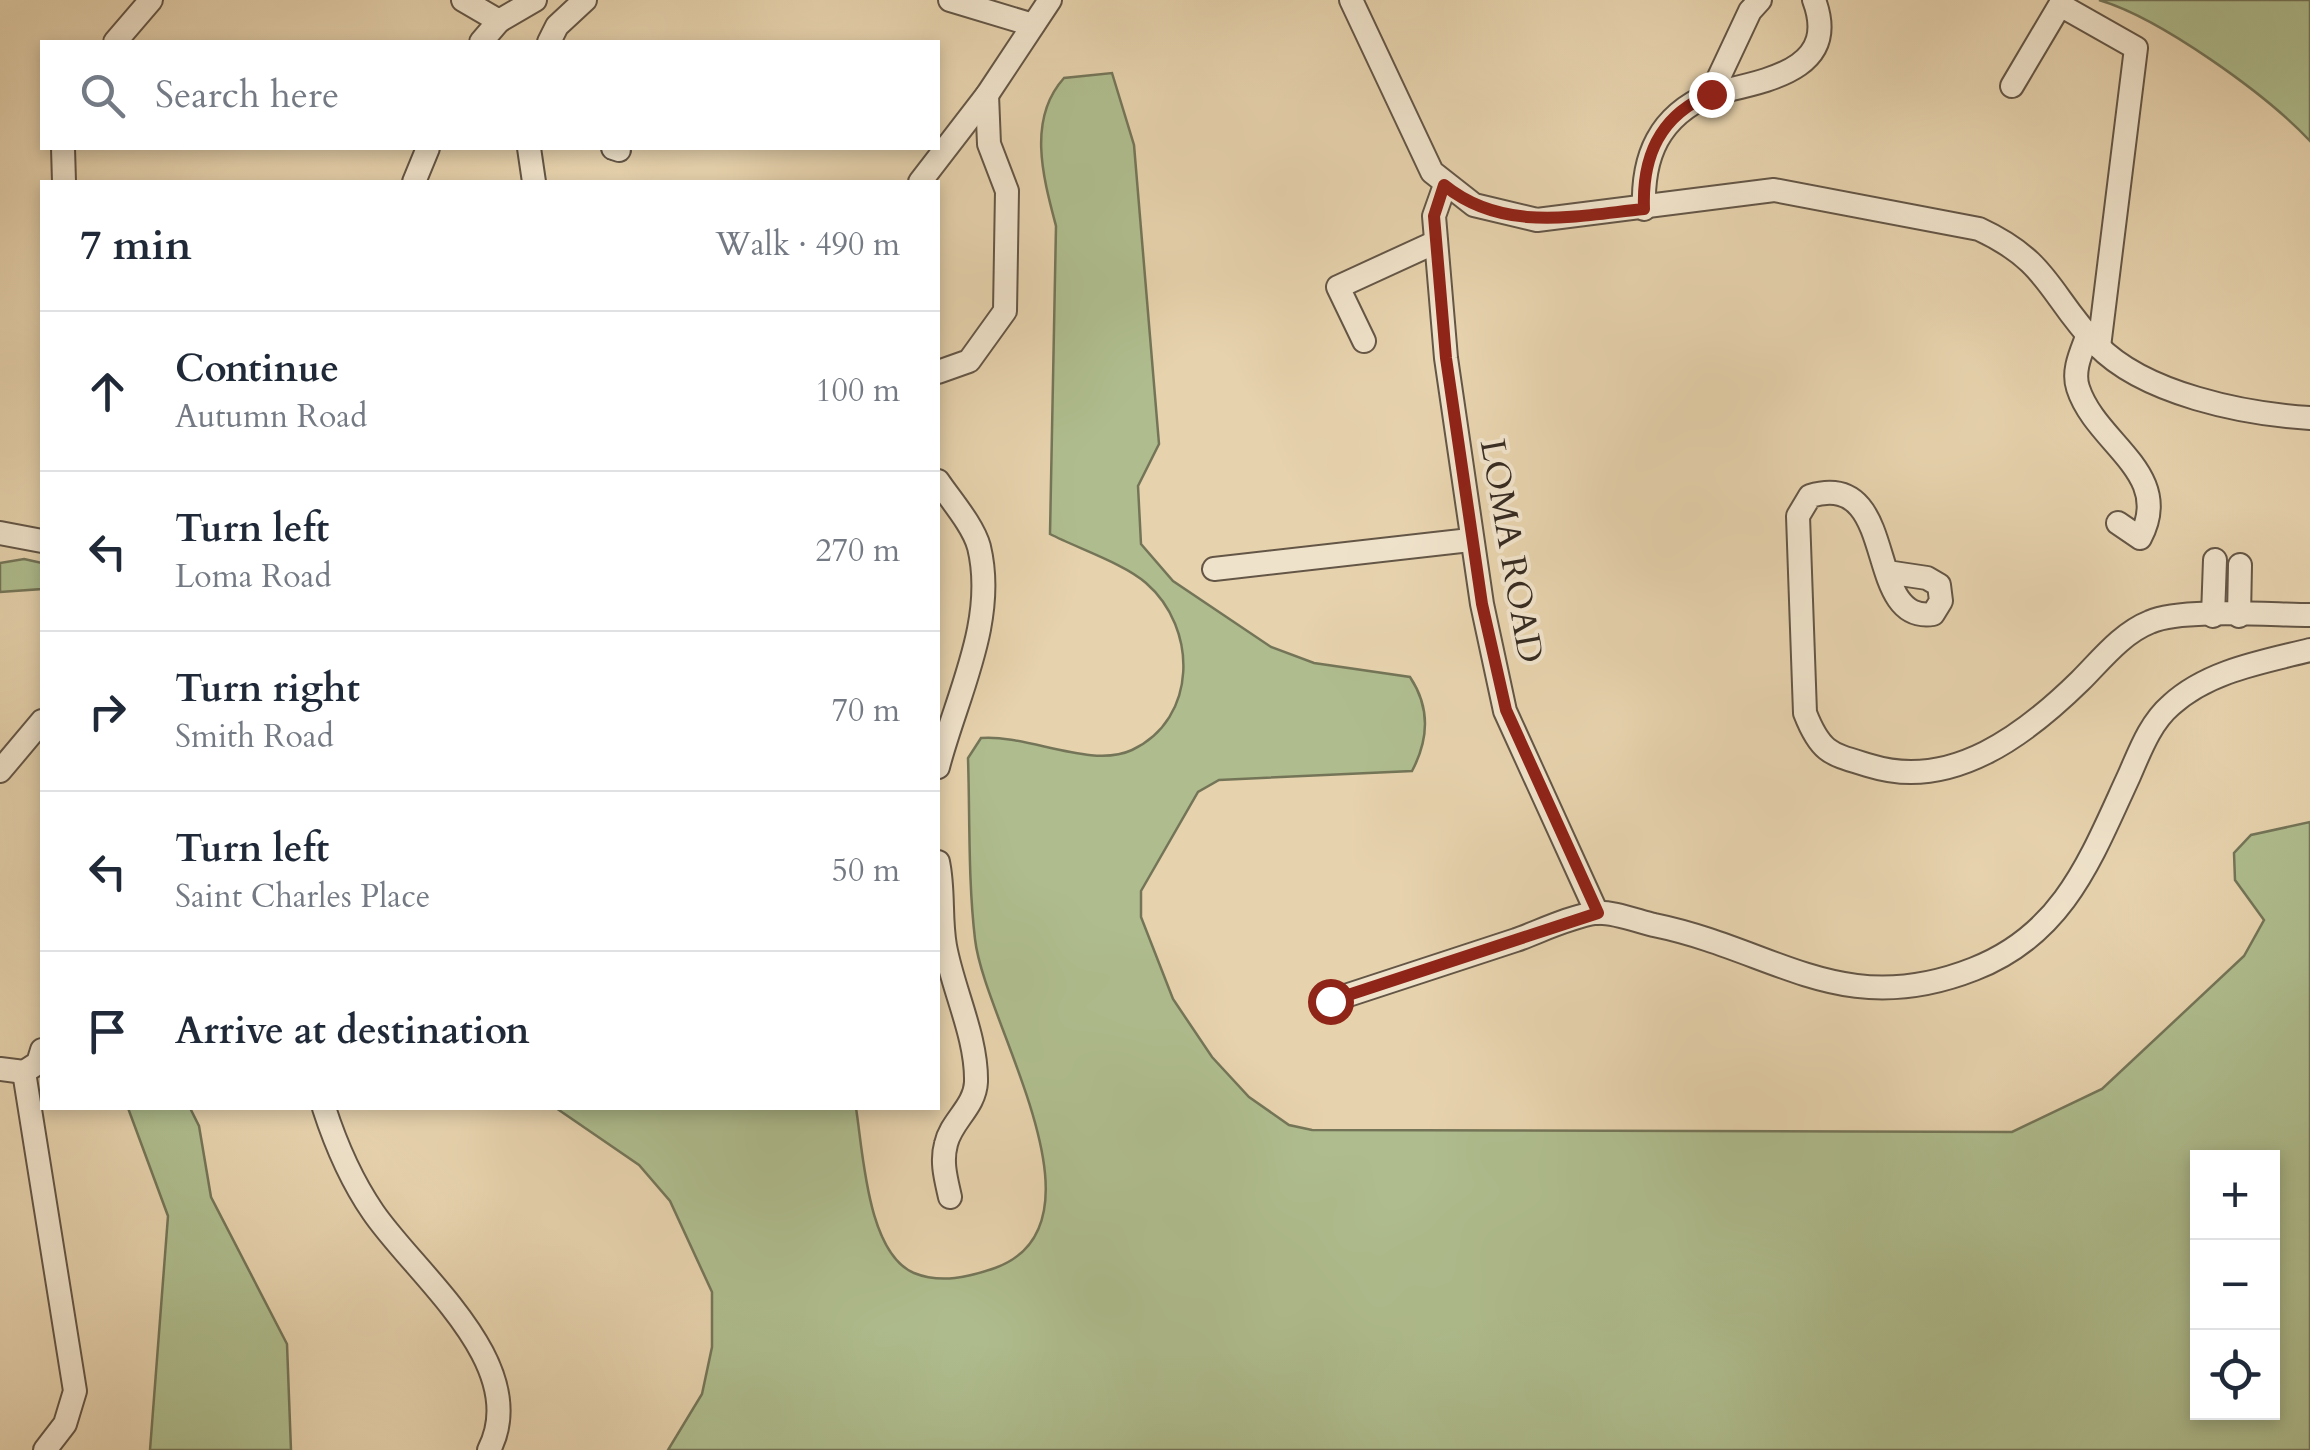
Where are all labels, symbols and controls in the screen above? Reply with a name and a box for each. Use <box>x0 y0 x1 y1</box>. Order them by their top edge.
search box <box>40 40 940 150</box>
icon: search <box>75 68 130 123</box>
text: Search here <box>155 69 339 121</box>
route end <box>1689 72 1735 118</box>
text: 7 min <box>80 217 192 274</box>
text: Walk · 490 m <box>715 223 900 267</box>
text: Continue <box>175 343 339 395</box>
icon: ahead <box>80 364 135 419</box>
text: 100 m <box>815 369 900 413</box>
text: Autumn Road <box>175 395 367 439</box>
street label: LOMA ROAD <box>1468 435 1554 667</box>
text: Turn left <box>175 503 329 555</box>
icon: left <box>80 524 135 579</box>
text: 270 m <box>815 529 900 573</box>
text: Loma Road <box>175 555 331 599</box>
text: Turn right <box>175 663 360 715</box>
icon: right <box>80 684 135 739</box>
text: 70 m <box>832 689 900 733</box>
text: Smith Road <box>175 715 334 759</box>
text: Turn left <box>175 823 329 875</box>
icon: left <box>80 844 135 899</box>
text: 50 m <box>832 849 900 893</box>
text: Saint Charles Place <box>175 875 430 919</box>
route start <box>1308 979 1354 1025</box>
icon: arrive <box>80 1004 135 1059</box>
text: Arrive at destination <box>175 1005 530 1057</box>
map controls <box>2190 1150 2280 1420</box>
button: + <box>2190 1150 2280 1240</box>
button: − <box>2190 1240 2280 1330</box>
button: locate <box>2190 1330 2280 1420</box>

